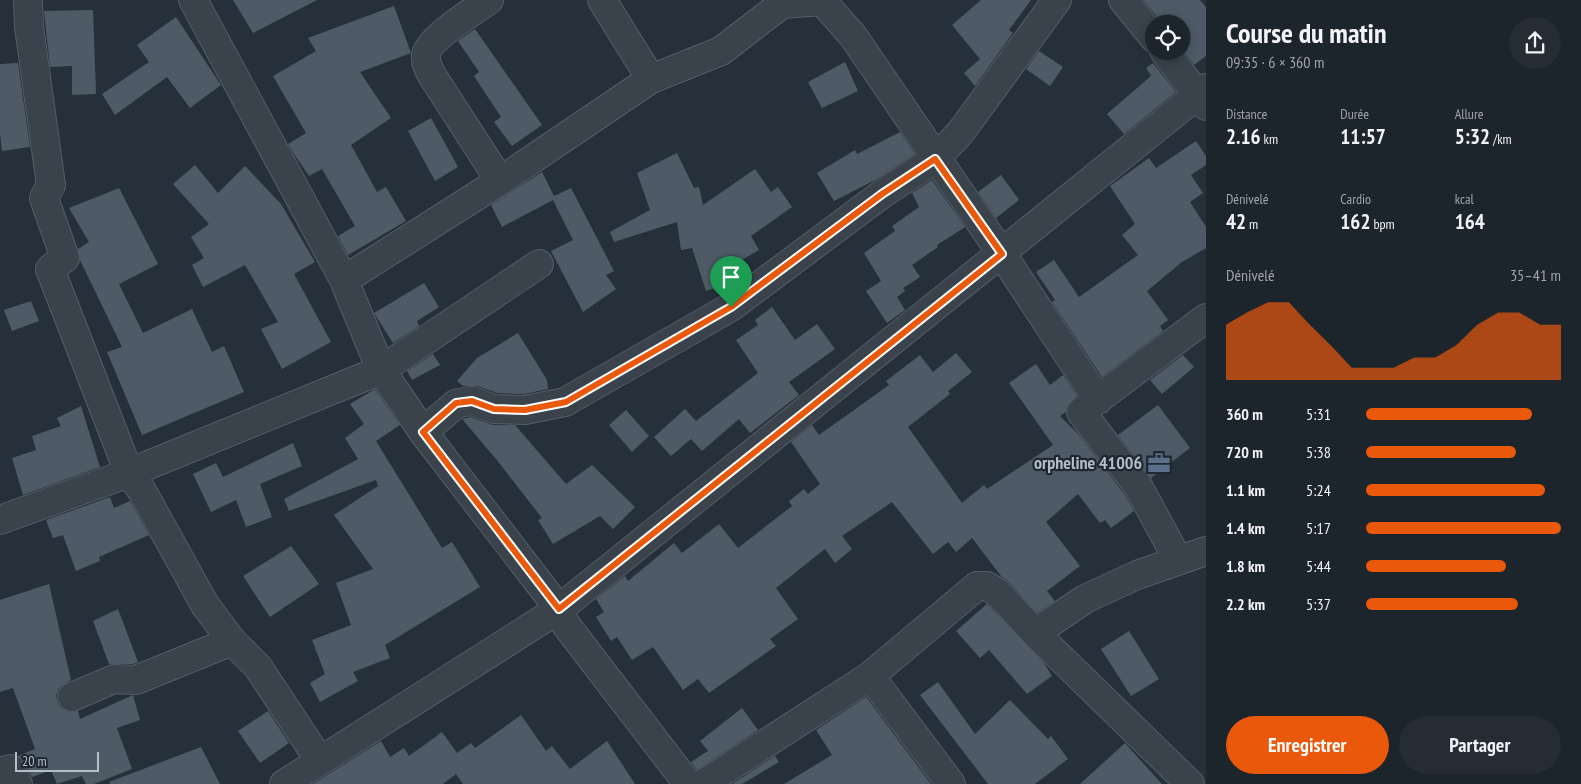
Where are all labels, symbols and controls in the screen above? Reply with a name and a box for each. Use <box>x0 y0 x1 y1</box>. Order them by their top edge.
text: Course du matin <box>1226 14 1387 51</box>
map controls <box>1145 15 1190 60</box>
button: locate <box>1145 15 1190 60</box>
button: share <box>1509 17 1561 69</box>
text: 09:35 · 6 × 360 m <box>1226 52 1324 72</box>
text: Distance <box>1226 105 1267 123</box>
text: Durée <box>1340 105 1369 123</box>
text: Allure <box>1455 105 1484 123</box>
text: 2.16 <box>1226 123 1261 150</box>
text: 11:57 <box>1340 123 1386 150</box>
text: 5:32 <box>1455 123 1490 150</box>
text: km <box>1261 130 1278 148</box>
text: /km <box>1490 130 1512 148</box>
text: Dénivelé <box>1226 190 1269 208</box>
text: Cardio <box>1340 190 1371 208</box>
text: kcal <box>1455 190 1474 208</box>
text: 42 <box>1226 208 1246 235</box>
text: 162 <box>1340 208 1370 235</box>
text: 164 <box>1455 208 1485 235</box>
text: m <box>1246 215 1258 233</box>
text: bpm <box>1370 215 1395 233</box>
pin <box>710 256 752 307</box>
icon: arrive <box>717 263 745 291</box>
text: Dénivelé <box>1226 265 1275 285</box>
text: 35–41 m <box>1510 265 1561 285</box>
text: 360 m <box>1226 404 1263 424</box>
text: 5:31 <box>1306 404 1331 424</box>
text: 720 m <box>1226 442 1263 462</box>
text: 5:38 <box>1306 442 1331 462</box>
office icon: orpheline 41006 <box>1146 450 1172 476</box>
place label: orpheline 41006 <box>1034 451 1142 474</box>
text: 1.1 km <box>1226 480 1265 500</box>
text: 5:24 <box>1306 480 1331 500</box>
text: 1.4 km <box>1226 518 1265 538</box>
text: 5:17 <box>1306 518 1331 538</box>
text: 1.8 km <box>1226 556 1265 576</box>
text: 5:44 <box>1306 556 1331 576</box>
text: 2.2 km <box>1226 594 1265 614</box>
text: 5:37 <box>1306 594 1331 614</box>
button: Enregistrer <box>1226 716 1389 774</box>
button: Partager <box>1399 716 1561 774</box>
scale bar <box>15 749 99 772</box>
text: 20 m <box>22 752 47 770</box>

